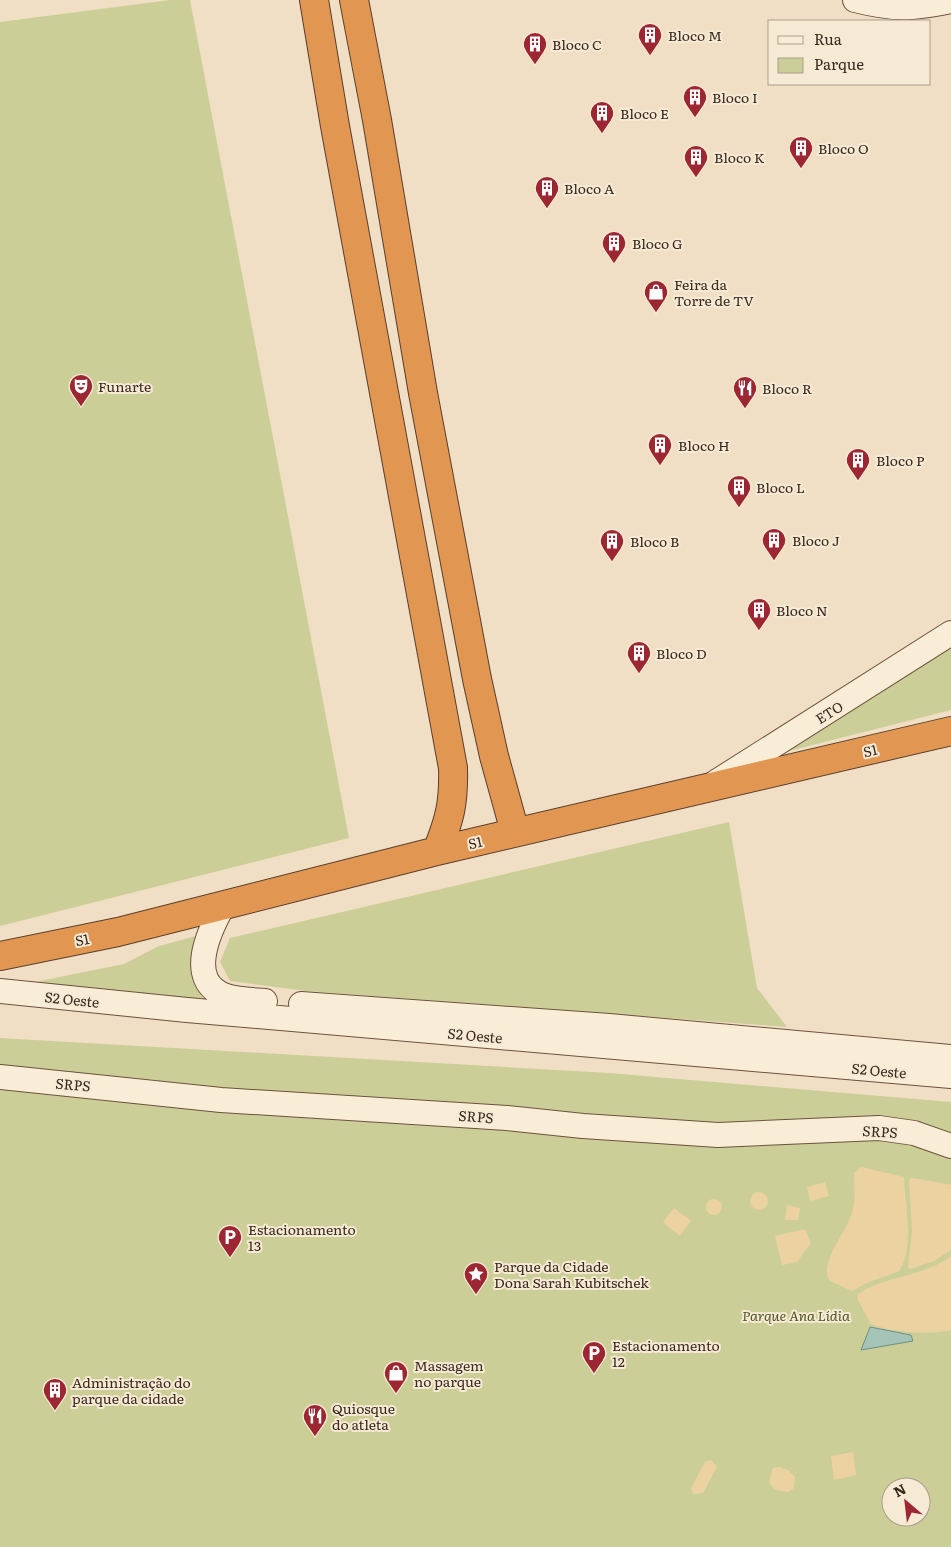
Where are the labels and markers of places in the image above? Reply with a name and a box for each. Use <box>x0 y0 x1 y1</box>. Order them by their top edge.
building icon: Bloco M <box>637 22 663 56</box>
place label: Bloco M <box>668 25 722 45</box>
building icon: Bloco C <box>522 31 548 65</box>
place label: Bloco C <box>552 34 602 54</box>
building icon: Bloco I <box>682 84 708 118</box>
place label: Bloco I <box>712 87 758 107</box>
building icon: Bloco E <box>589 100 615 134</box>
place label: Bloco E <box>620 103 669 123</box>
building icon: Bloco O <box>788 135 814 169</box>
place label: Bloco O <box>818 138 869 158</box>
building icon: Bloco K <box>683 144 709 178</box>
place label: Bloco K <box>714 147 765 167</box>
building icon: Bloco A <box>534 175 560 209</box>
place label: Bloco A <box>564 178 615 198</box>
building icon: Bloco G <box>601 230 627 264</box>
place label: Bloco G <box>632 233 683 253</box>
place label: Feira da Torre de TV <box>674 274 754 310</box>
shop icon: Feira da Torre de TV <box>643 279 669 313</box>
theatre icon: Funarte <box>68 373 94 407</box>
restaurant icon: Bloco R <box>732 375 758 409</box>
place label: Funarte <box>98 376 151 396</box>
place label: Bloco R <box>762 378 812 398</box>
building icon: Bloco H <box>647 432 673 466</box>
place label: Bloco H <box>678 435 730 455</box>
building icon: Bloco P <box>845 447 871 481</box>
place label: Bloco P <box>876 450 925 470</box>
building icon: Bloco L <box>726 474 752 508</box>
place label: Bloco L <box>756 477 805 497</box>
building icon: Bloco J <box>761 527 787 561</box>
building icon: Bloco B <box>599 528 625 562</box>
place label: Bloco J <box>792 530 840 550</box>
place label: Bloco B <box>630 531 679 551</box>
building icon: Bloco N <box>746 597 772 631</box>
place label: Bloco N <box>776 600 828 620</box>
building icon: Bloco D <box>626 640 652 674</box>
place label: Bloco D <box>656 643 707 663</box>
place label: Estacionamento 13 <box>248 1219 356 1255</box>
parking icon: Estacionamento 13 <box>217 1224 243 1258</box>
place label: Parque da Cidade Dona Sarah Kubitschek <box>494 1256 649 1292</box>
place icon: Parque da Cidade Dona Sarah Kubitschek <box>463 1261 489 1295</box>
place label: Estacionamento 12 <box>612 1335 720 1371</box>
parking icon: Estacionamento 12 <box>581 1340 607 1374</box>
place label: Massagem no parque <box>414 1355 484 1391</box>
shop icon: Massagem no parque <box>383 1360 409 1394</box>
place label: Administração do parque da cidade <box>72 1372 191 1408</box>
building icon: Administração do parque da cidade <box>42 1377 68 1411</box>
place label: Quiosque do atleta <box>332 1398 395 1434</box>
restaurant icon: Quiosque do atleta <box>302 1403 328 1437</box>

